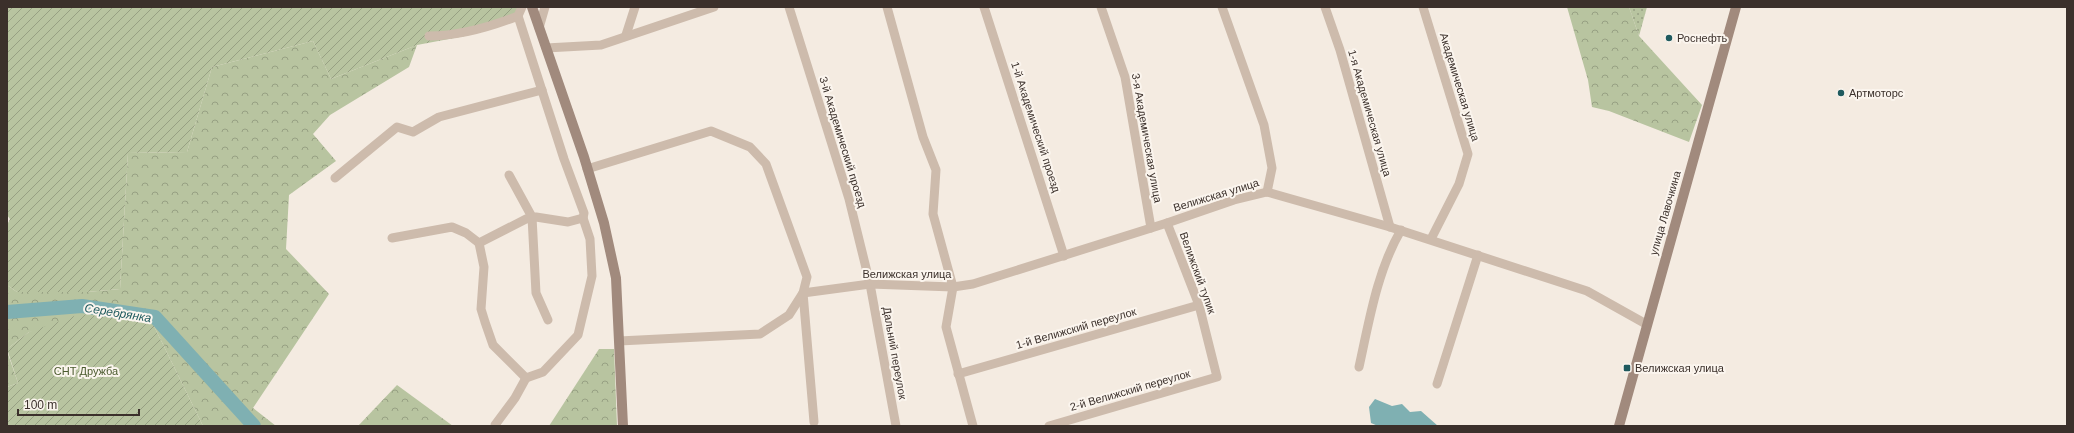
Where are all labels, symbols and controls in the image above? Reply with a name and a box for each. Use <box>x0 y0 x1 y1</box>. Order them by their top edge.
street label: Академическая улица <box>1438 31 1482 143</box>
place label: Роснефть <box>1677 32 1728 44</box>
marker: Роснефть <box>1664 33 1674 43</box>
street label: 1-я Академическая улица <box>1346 48 1394 179</box>
street label: 1-й Академический проезд <box>1009 60 1063 194</box>
street label: 3-я Академическая улица <box>1130 72 1164 205</box>
street label: 3-й Академический проезд <box>817 75 869 210</box>
place label: Артмоторс <box>1849 87 1904 99</box>
marker: Артмоторс <box>1836 88 1846 98</box>
street label: улица Лавочкина <box>1647 169 1683 257</box>
street label: Велижская улица <box>1172 176 1261 214</box>
street label: Велижский тупик <box>1178 230 1218 316</box>
street label: Велижская улица <box>863 268 952 280</box>
water label: Серебрянка <box>84 301 153 325</box>
street label: 1-й Велижский переулок <box>1014 305 1138 351</box>
street label: Дальний переулок <box>881 306 909 401</box>
place label: Велижская улица <box>1635 362 1725 374</box>
marker: Велижская улица <box>1622 363 1632 373</box>
park label: СНТ Дружба <box>54 365 119 377</box>
street label: 2-й Велижский переулок <box>1068 367 1192 413</box>
scale bar <box>18 391 139 417</box>
text: 100 m <box>24 398 57 412</box>

